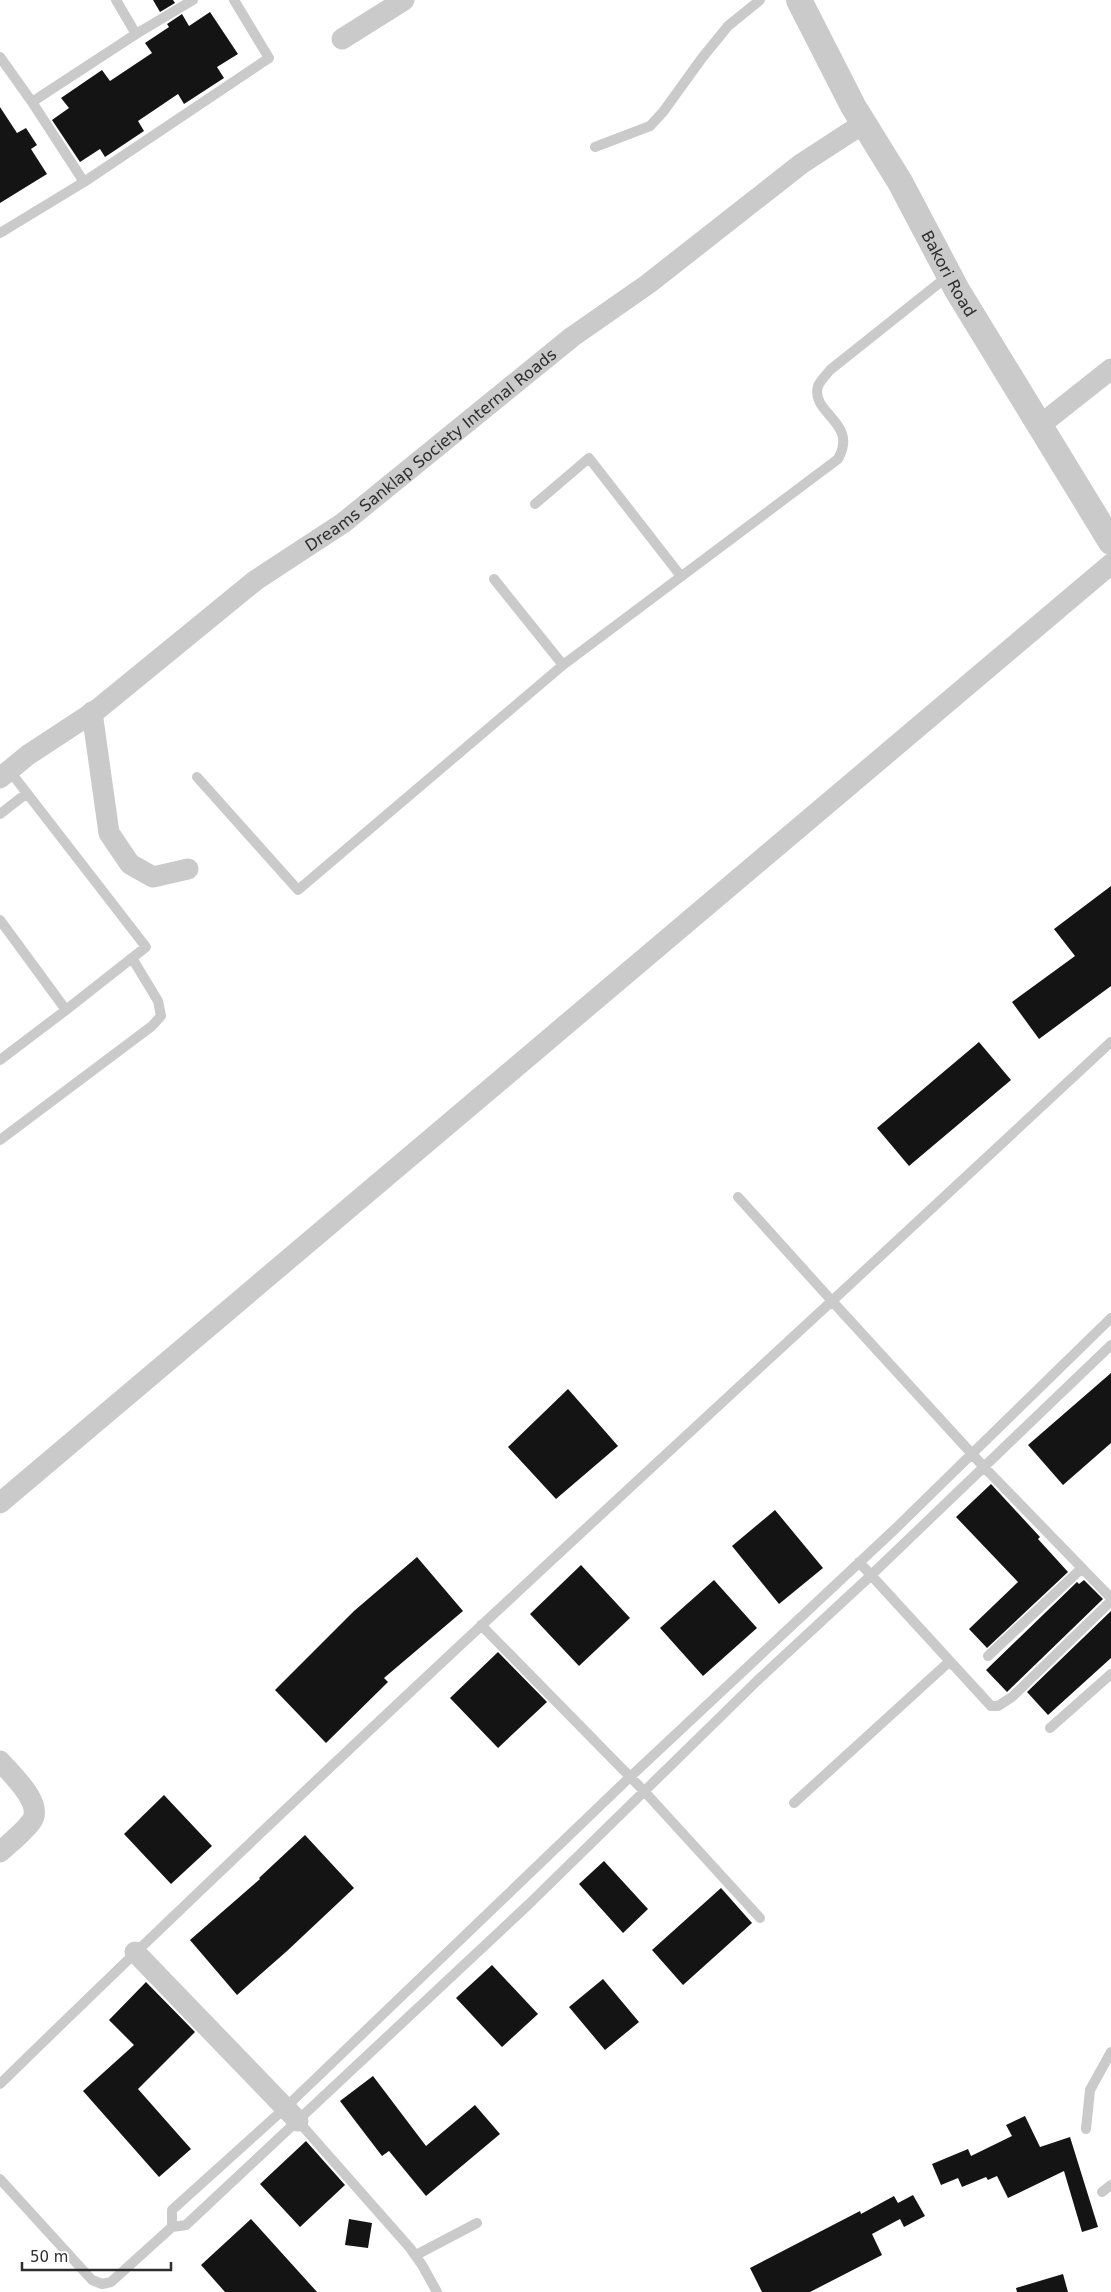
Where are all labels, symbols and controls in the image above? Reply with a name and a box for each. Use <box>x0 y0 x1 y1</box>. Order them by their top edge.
street label: Bakori Road <box>917 227 980 320</box>
street label: Dreams Sanklap Society Internal Roads <box>302 345 560 555</box>
scale bar <box>22 2240 171 2272</box>
text: 50 m <box>30 2248 68 2266</box>

